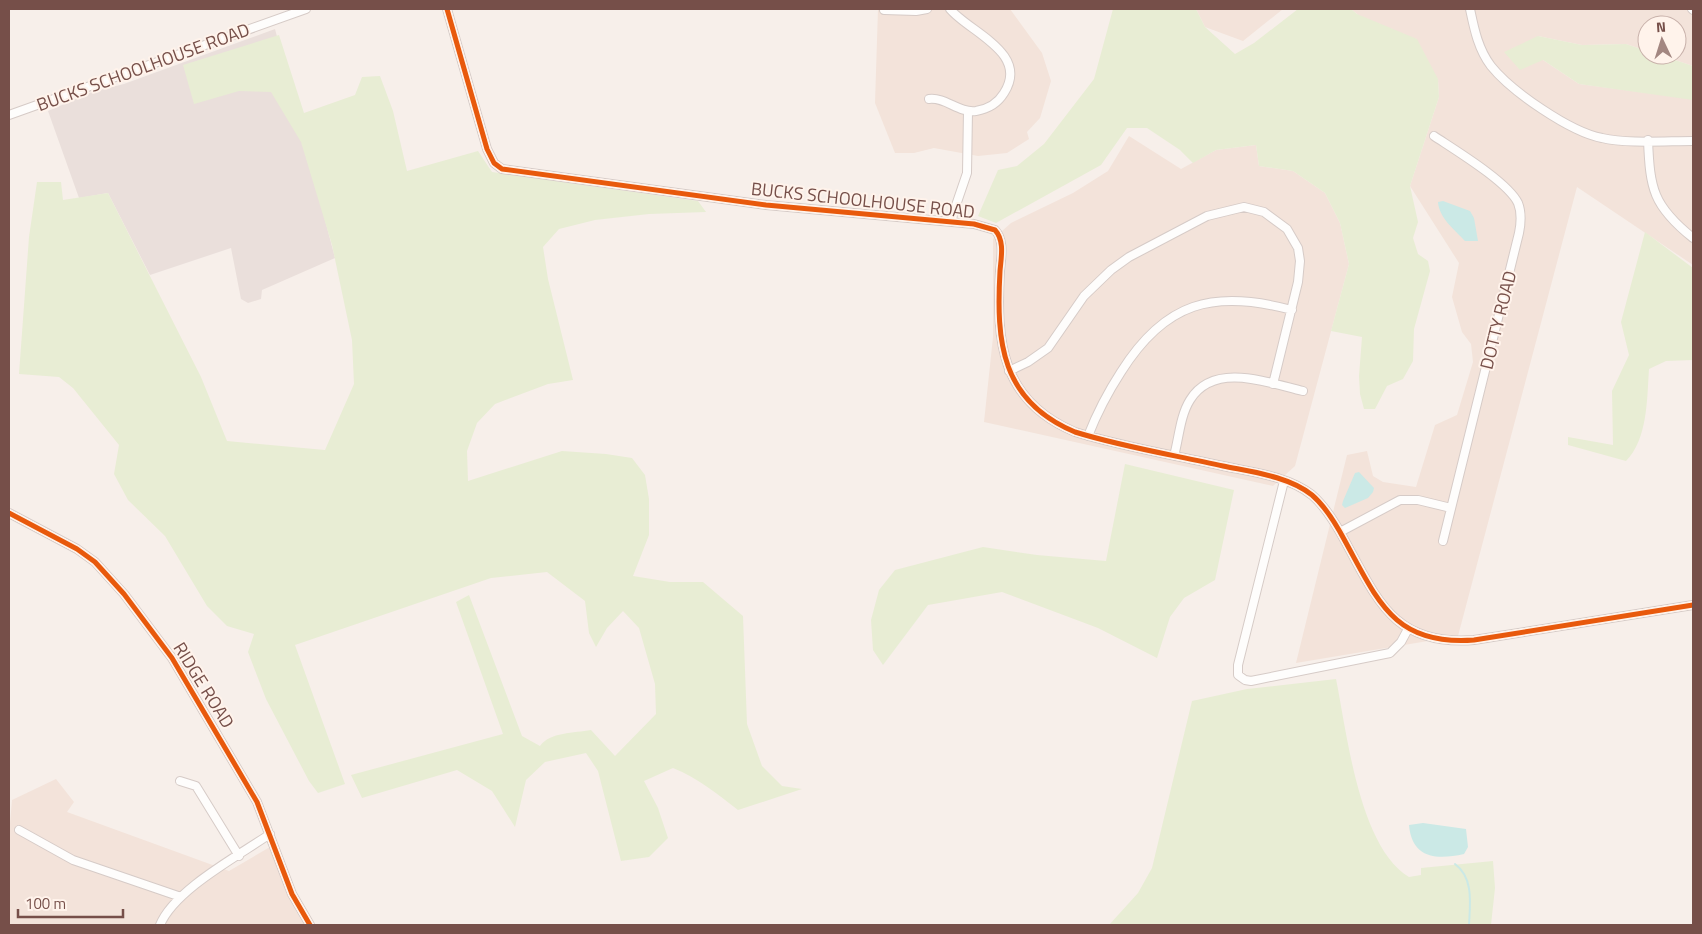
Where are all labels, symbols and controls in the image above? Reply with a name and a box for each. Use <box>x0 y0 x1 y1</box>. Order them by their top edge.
north arrow <box>1637 15 1687 65</box>
street label: BUCKS SCHOOLHOUSE ROAD <box>33 16 253 118</box>
text: N <box>1655 16 1667 37</box>
street label: BUCKS SCHOOLHOUSE ROAD <box>750 175 976 225</box>
street label: DOTTY ROAD <box>1473 268 1523 372</box>
street label: RIDGE ROAD <box>167 637 241 733</box>
scale bar <box>18 886 122 918</box>
text: 100 m <box>25 892 66 915</box>

